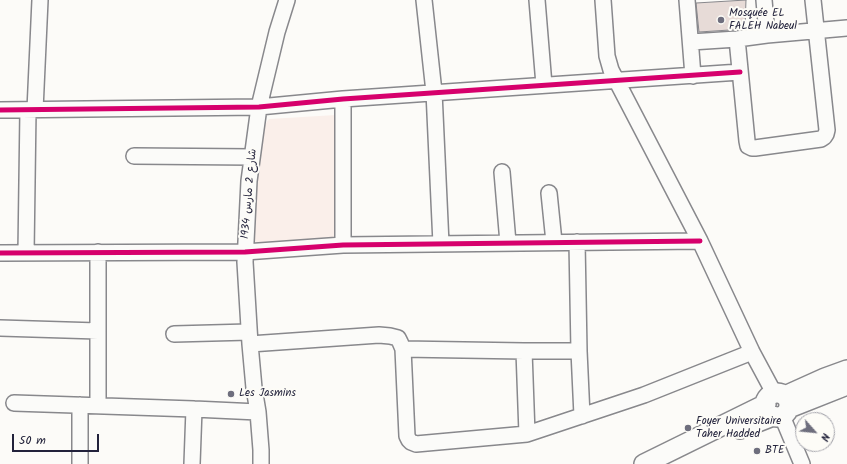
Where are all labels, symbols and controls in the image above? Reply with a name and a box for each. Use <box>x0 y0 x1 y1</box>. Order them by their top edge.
place label: Mosquée EL FALEH Nabeul <box>729 7 797 33</box>
marker: Mosquée EL FALEH Nabeul <box>716 15 726 25</box>
street label: شارع 2 مارس 1934 <box>239 148 261 240</box>
place label: Les Jasmins <box>239 387 296 401</box>
marker: Les Jasmins <box>226 389 236 399</box>
north arrow <box>795 412 835 452</box>
place label: Foyer Universitaire Taher Hadded <box>696 415 781 441</box>
marker: Foyer Universitaire Taher Hadded <box>683 423 693 433</box>
scale bar <box>14 426 101 452</box>
text: N <box>815 430 834 444</box>
text: 50 m <box>19 431 46 450</box>
place label: BTE <box>765 444 784 458</box>
marker: BTE <box>752 446 762 456</box>

